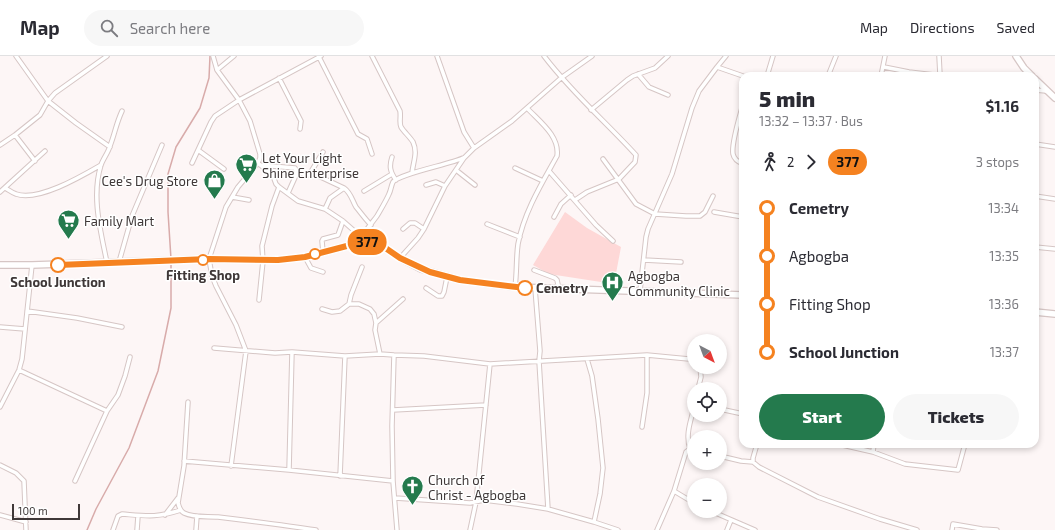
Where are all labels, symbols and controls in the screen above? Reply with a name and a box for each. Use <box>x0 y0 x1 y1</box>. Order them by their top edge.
search box <box>84 10 364 46</box>
text: Map <box>20 16 60 39</box>
icon: search <box>98 17 120 39</box>
text: Search here <box>130 19 210 37</box>
text: Map <box>860 19 888 36</box>
text: Directions <box>910 19 975 36</box>
text: Saved <box>997 19 1035 36</box>
text: 5 min <box>759 85 815 111</box>
text: $1.16 <box>985 97 1019 115</box>
text: 13:32 – 13:37 · Bus <box>759 113 863 129</box>
place label: Let Your Light Shine Enterprise <box>262 150 359 181</box>
icon: walk <box>759 151 781 173</box>
icon: forward <box>800 151 822 173</box>
supermarket icon: Let Your Light Shine Enterprise <box>233 152 259 185</box>
text: 377 <box>836 153 859 170</box>
text: 2 <box>787 154 794 170</box>
text: 3 stops <box>976 154 1019 170</box>
shop icon: Cee's Drug Store <box>201 168 227 201</box>
place label: Cee's Drug Store <box>102 173 198 189</box>
text: Cemetry <box>789 199 849 217</box>
text: 13:34 <box>988 200 1019 216</box>
supermarket icon: Family Mart <box>56 208 82 241</box>
place label: Family Mart <box>84 213 154 229</box>
line badge: 377 <box>344 229 390 255</box>
text: 377 <box>356 233 378 250</box>
text: Agbogba <box>789 247 849 265</box>
unlabelled marker <box>309 248 321 260</box>
text: 13:35 <box>989 248 1019 264</box>
marker: Fitting Shop <box>197 254 209 266</box>
marker: School Junction <box>50 257 66 273</box>
place label: Fitting Shop <box>166 267 240 283</box>
place label: Agbogba Community Clinic <box>628 268 730 299</box>
hospital icon: Agbogba Community Clinic <box>600 270 626 303</box>
place label: School Junction <box>10 274 106 290</box>
marker: Cemetry <box>517 280 533 296</box>
place label: Cemetry <box>536 280 589 296</box>
text: Fitting Shop <box>789 295 871 313</box>
text: 13:36 <box>989 296 1019 312</box>
north arrow <box>687 334 727 374</box>
map controls <box>687 334 727 518</box>
text: School Junction <box>789 343 899 361</box>
text: 13:37 <box>990 344 1019 360</box>
button: locate <box>687 382 727 422</box>
button: Start <box>759 394 885 440</box>
button: Tickets <box>893 394 1019 440</box>
button: + <box>687 430 727 470</box>
place label: Church of Christ - Agbogba <box>428 472 526 503</box>
church icon: Church of Christ - Agbogba <box>399 474 425 507</box>
button: − <box>687 478 727 518</box>
scale bar <box>12 502 80 521</box>
text: 100 m <box>18 504 48 517</box>

